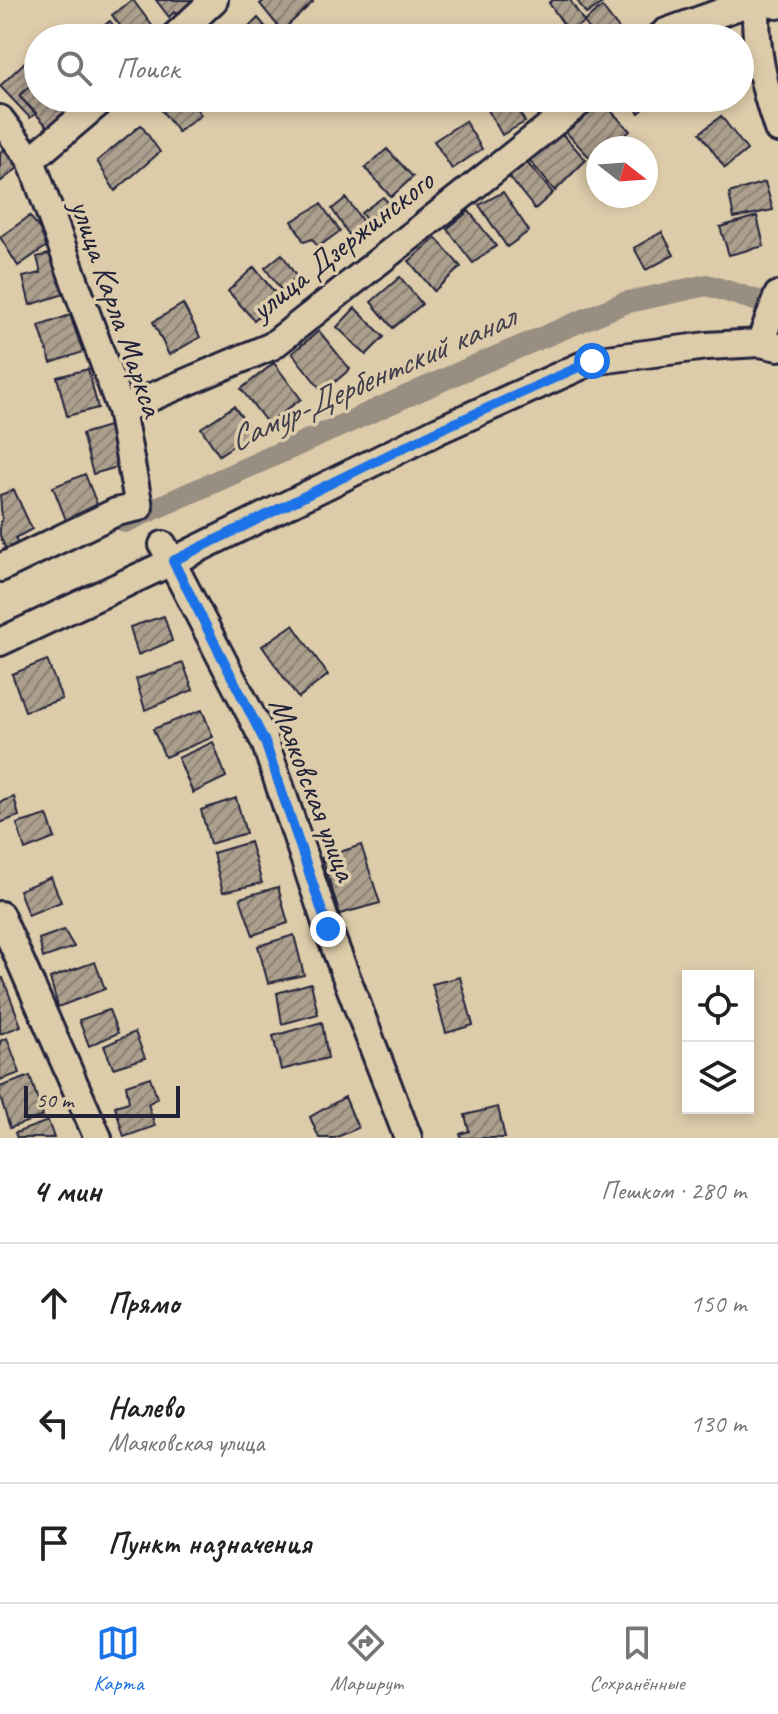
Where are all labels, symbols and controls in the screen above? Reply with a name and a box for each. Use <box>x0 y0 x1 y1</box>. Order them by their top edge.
search box <box>24 24 754 112</box>
icon: search <box>52 46 96 90</box>
text: Поиск <box>116 49 179 87</box>
north arrow <box>586 136 658 208</box>
street label: улица Дзержинского <box>240 160 443 331</box>
street label: улица Карла Маркса <box>60 192 174 424</box>
water label: Самур-Дербентский канал <box>222 294 525 460</box>
route start <box>574 343 610 379</box>
street label: Маяковская улица <box>259 692 367 888</box>
route end <box>310 911 346 947</box>
map controls <box>682 970 754 1114</box>
button: locate <box>682 970 754 1042</box>
button: layers <box>682 1042 754 1114</box>
scale bar <box>24 1082 180 1118</box>
text: 50 m <box>36 1086 73 1114</box>
text: 4 мин <box>32 1169 101 1212</box>
text: Пешком · 280 m <box>601 1174 746 1207</box>
icon: ahead <box>32 1281 76 1325</box>
text: Прямо <box>108 1284 179 1322</box>
text: 150 m <box>690 1287 746 1320</box>
text: Налево <box>108 1388 184 1426</box>
icon: left <box>32 1401 76 1445</box>
text: 130 m <box>690 1407 746 1440</box>
text: Маяковская улица <box>108 1426 265 1459</box>
icon: arrive <box>32 1521 76 1565</box>
text: Пункт назначения <box>108 1524 311 1562</box>
tab: Карта <box>93 1621 144 1697</box>
tab: Маршрут <box>330 1621 403 1697</box>
tab: Сохранённые <box>589 1621 685 1697</box>

